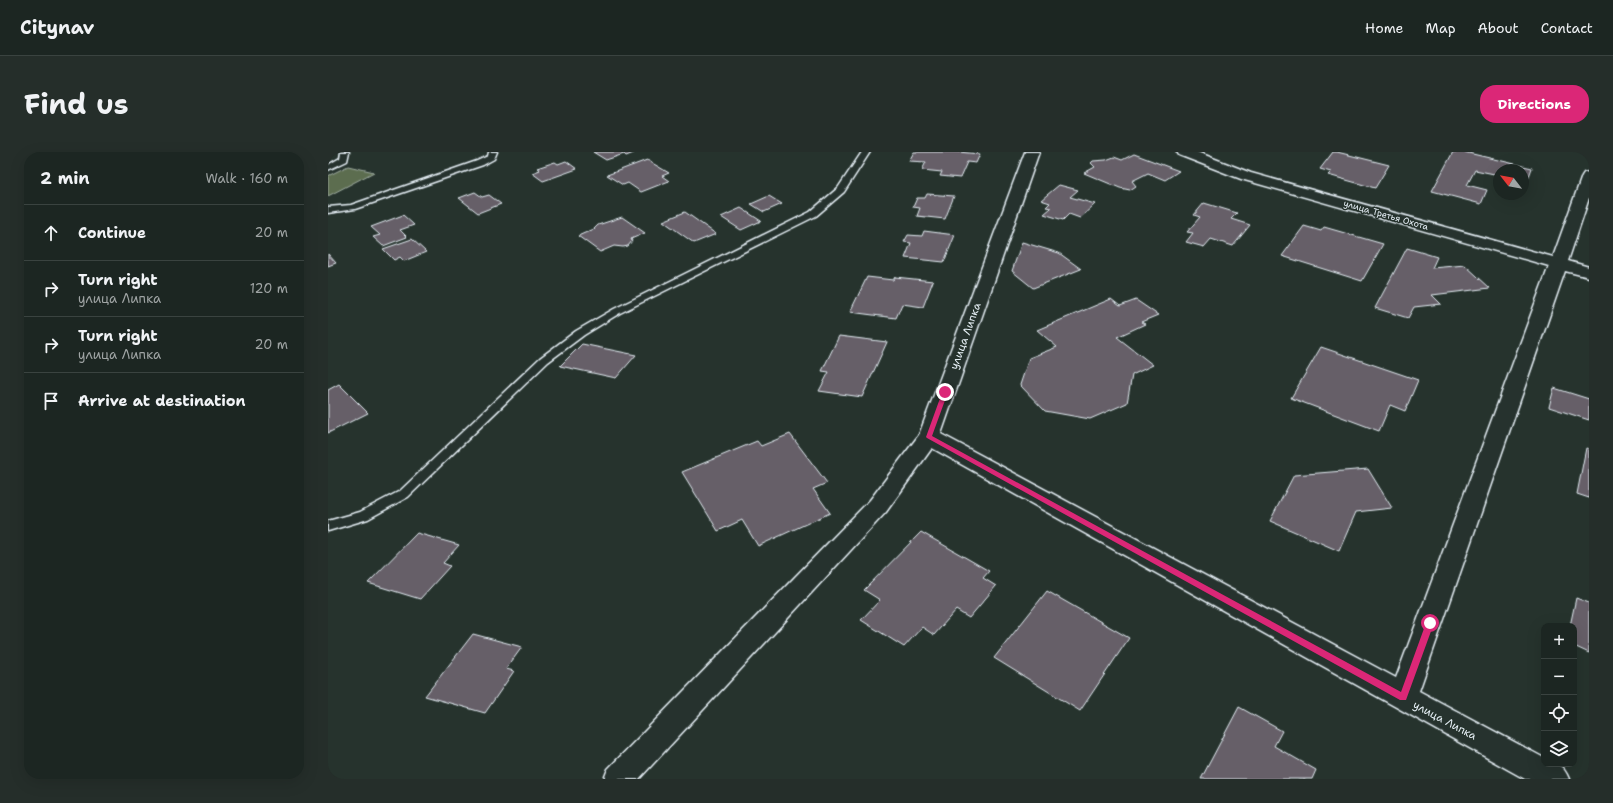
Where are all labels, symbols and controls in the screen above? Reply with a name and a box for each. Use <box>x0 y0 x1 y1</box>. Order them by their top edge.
text: Citynav <box>20 15 94 40</box>
text: Home <box>1365 19 1404 37</box>
text: Map <box>1426 19 1456 37</box>
text: About <box>1478 19 1519 37</box>
text: Contact <box>1541 19 1593 37</box>
text: Find us <box>24 85 129 123</box>
button: Directions <box>1480 85 1589 123</box>
north arrow <box>1493 164 1529 200</box>
text: 2 min <box>40 167 90 189</box>
text: Walk · 160 m <box>206 170 288 187</box>
street label: улица Третья Охота <box>1342 197 1430 233</box>
icon: ahead <box>40 222 62 244</box>
text: Continue <box>78 223 146 243</box>
text: 20 m <box>255 224 288 241</box>
text: Turn right <box>78 270 158 290</box>
icon: right <box>40 278 62 300</box>
text: 120 m <box>250 280 288 297</box>
text: улица Липка <box>78 290 161 307</box>
street label: улица Липка <box>946 300 985 372</box>
text: Turn right <box>78 326 158 346</box>
icon: right <box>40 334 62 356</box>
text: 20 m <box>255 336 288 353</box>
text: улица Липка <box>78 346 161 363</box>
route end <box>936 383 954 401</box>
icon: arrive <box>40 390 62 412</box>
text: Arrive at destination <box>78 391 246 411</box>
route start <box>1421 614 1439 632</box>
map controls <box>1541 623 1577 767</box>
button: + <box>1541 623 1577 659</box>
button: − <box>1541 659 1577 695</box>
button: locate <box>1541 695 1577 731</box>
street label: улица Липка <box>1410 697 1479 744</box>
button: layers <box>1541 731 1577 767</box>

